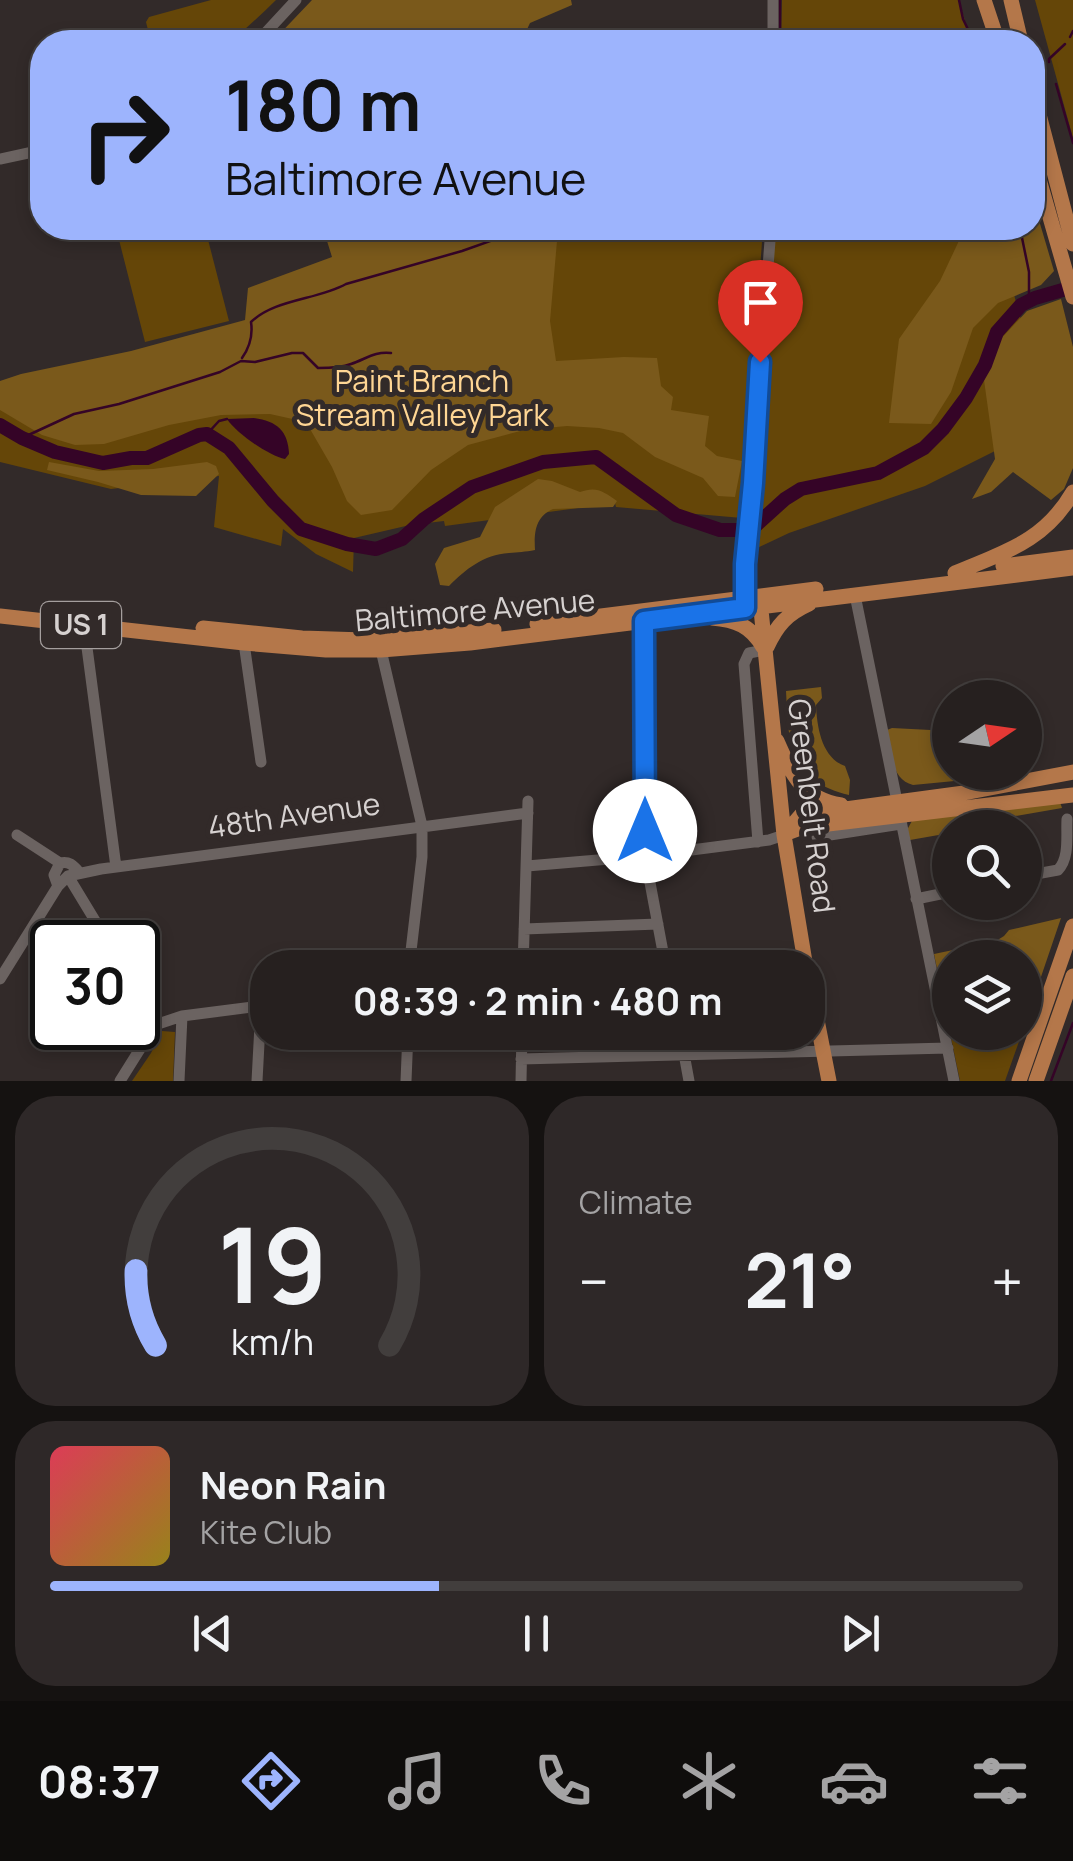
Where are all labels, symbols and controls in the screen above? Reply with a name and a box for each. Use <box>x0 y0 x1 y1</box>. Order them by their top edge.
text: 180 m <box>225 56 422 152</box>
icon: right <box>60 70 190 200</box>
text: Baltimore Avenue <box>225 147 586 209</box>
pin <box>718 260 803 363</box>
icon: arrive <box>733 275 788 330</box>
park label: Paint Branch Stream Valley Park <box>296 360 549 435</box>
street label: Baltimore Avenue <box>353 579 597 640</box>
road number: US 1 <box>41 602 121 648</box>
north arrow <box>932 680 1042 790</box>
map controls <box>932 680 1042 1050</box>
street label: Greenbelt Road <box>779 696 846 915</box>
position arrow <box>593 779 697 883</box>
street label: 48th Avenue <box>205 782 383 847</box>
button: search <box>932 810 1042 920</box>
speed limit sign: 30 <box>30 920 160 1050</box>
button: layers <box>932 940 1042 1050</box>
text: 08:39 · 2 min · 480 m <box>353 974 722 1026</box>
text: Climate <box>579 1180 693 1224</box>
text: 19 <box>217 1192 327 1334</box>
text: 21° <box>744 1228 856 1331</box>
text: − <box>579 1243 609 1319</box>
text: + <box>991 1243 1023 1319</box>
text: km/h <box>230 1317 314 1366</box>
text: Neon Rain <box>200 1458 386 1510</box>
text: Kite Club <box>200 1510 332 1554</box>
icon: previous <box>185 1606 240 1661</box>
icon: pause <box>509 1606 564 1661</box>
icon: next <box>833 1606 888 1661</box>
icon: directions <box>236 1746 306 1816</box>
icon: music <box>382 1746 452 1816</box>
icon: phone <box>528 1746 598 1816</box>
icon: climate <box>674 1746 744 1816</box>
icon: car <box>819 1746 889 1816</box>
icon: filters <box>965 1746 1035 1816</box>
text: 08:37 <box>38 1750 161 1812</box>

